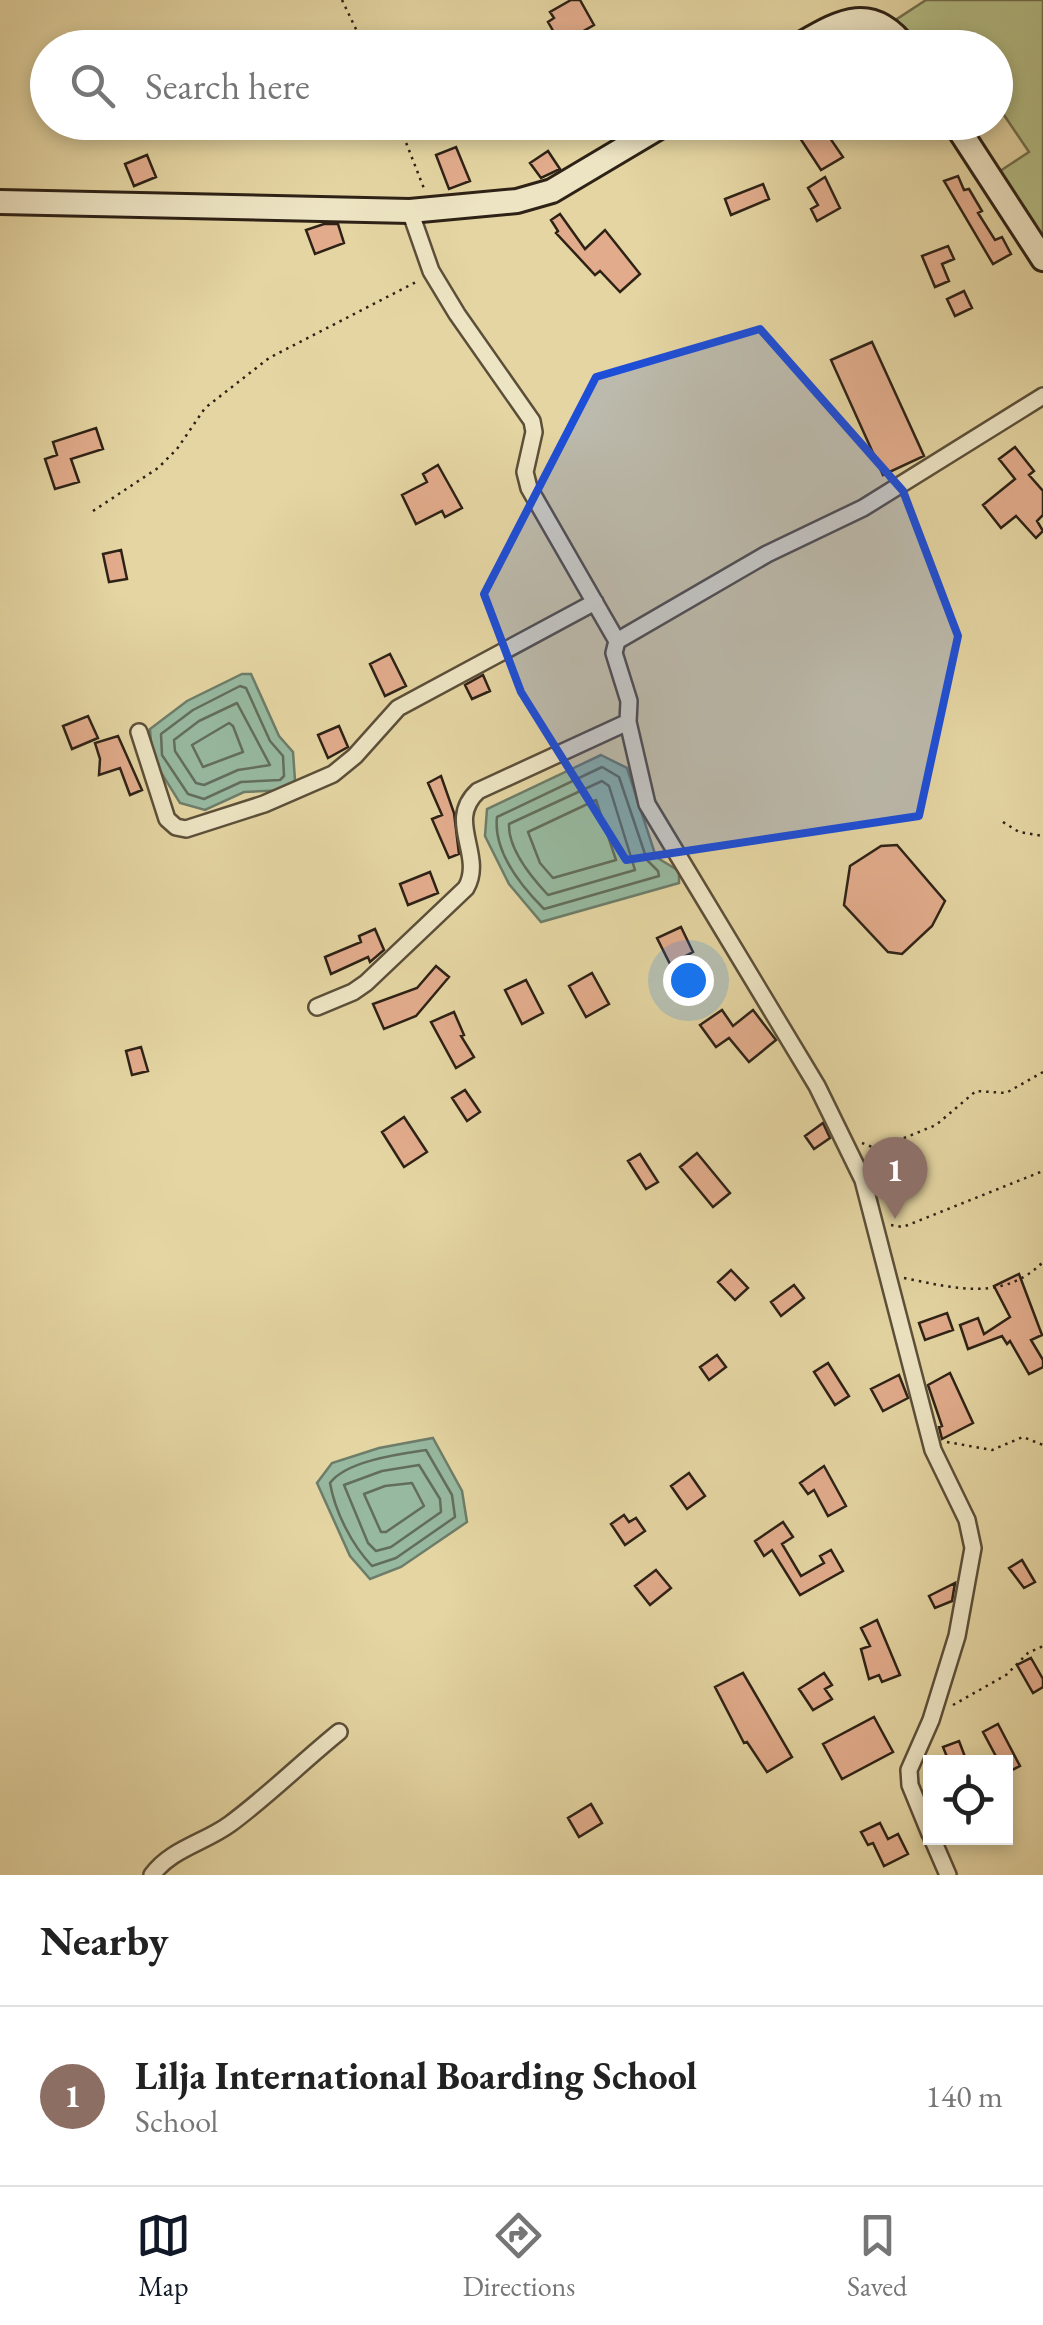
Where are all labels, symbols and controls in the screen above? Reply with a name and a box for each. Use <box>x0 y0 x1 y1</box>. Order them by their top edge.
search box <box>30 30 1013 140</box>
icon: search <box>65 58 120 113</box>
text: Search here <box>145 61 310 110</box>
your location <box>663 955 714 1006</box>
pin: 1 <box>862 1136 928 1219</box>
map controls <box>923 1755 1013 1845</box>
button: locate <box>923 1755 1013 1845</box>
text: Nearby <box>40 1913 169 1968</box>
text: Lilja International Boarding School <box>135 2051 697 2100</box>
text: 1 <box>64 2075 81 2117</box>
text: 140 m <box>926 2075 1003 2117</box>
text: School <box>135 2100 218 2142</box>
tab: Map <box>136 2208 191 2304</box>
tab: Directions <box>463 2208 575 2304</box>
tab: Saved <box>847 2208 907 2304</box>

